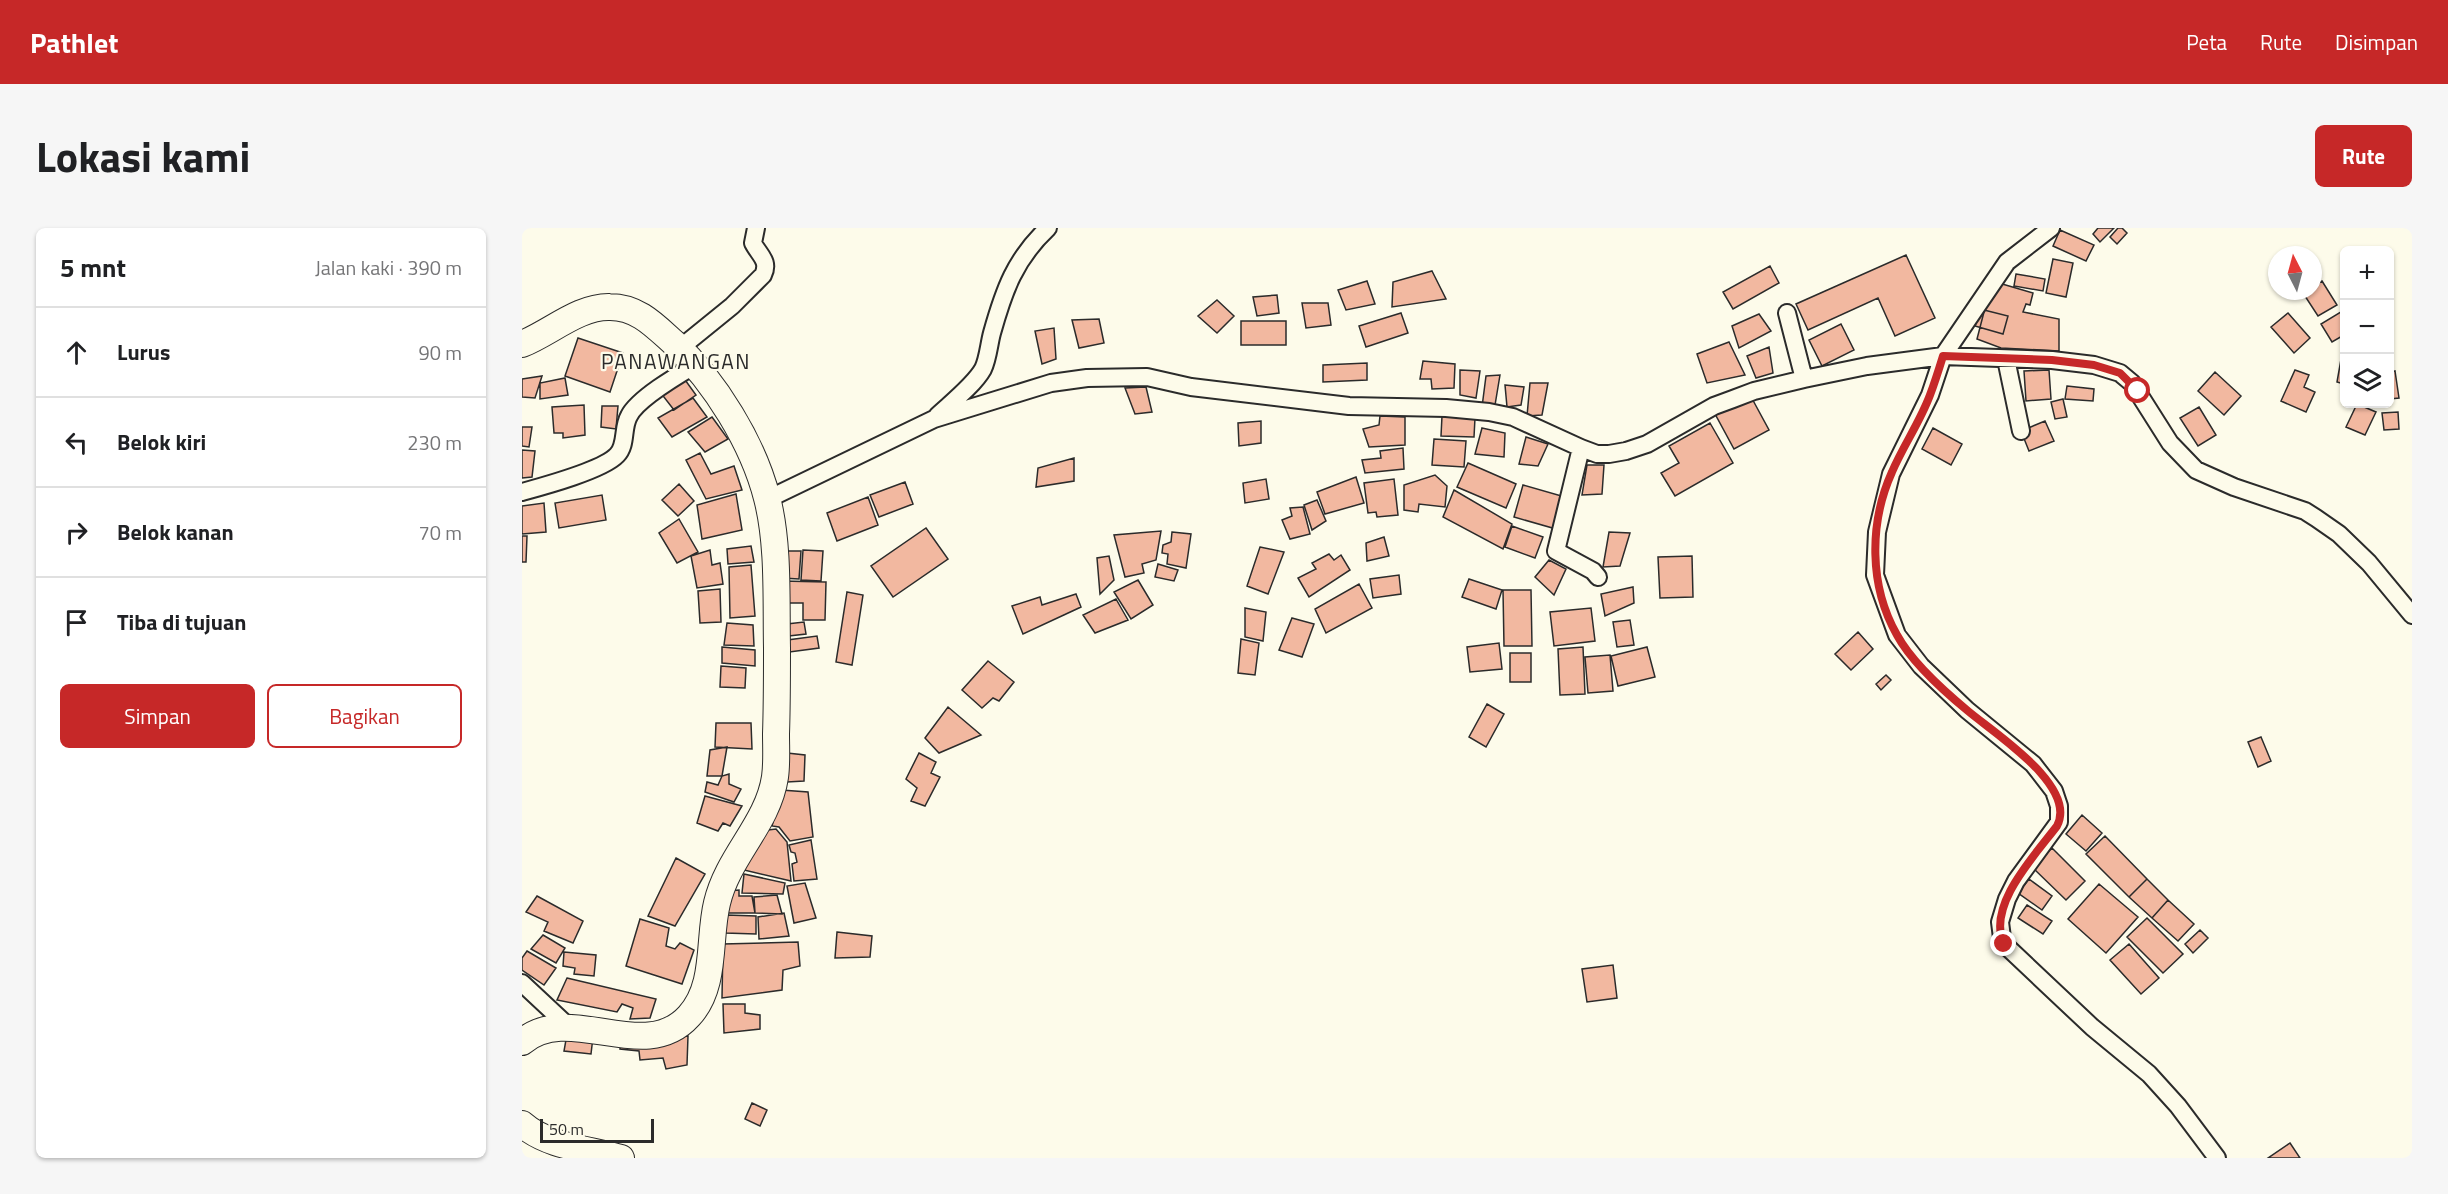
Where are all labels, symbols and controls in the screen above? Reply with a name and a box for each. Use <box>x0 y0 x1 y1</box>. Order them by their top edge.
text: Pathlet <box>30 21 118 64</box>
text: Peta <box>2186 26 2227 58</box>
text: Rute <box>2260 26 2302 58</box>
text: Disimpan <box>2335 26 2418 58</box>
text: Lokasi kami <box>36 124 250 188</box>
button: Rute <box>2315 125 2412 187</box>
north arrow <box>2268 246 2322 300</box>
map controls <box>2340 246 2394 408</box>
button: + <box>2340 246 2394 300</box>
text: 5 mnt <box>60 248 126 287</box>
text: Jalan kaki · 390 m <box>315 252 462 283</box>
button: − <box>2340 300 2394 354</box>
text: Lurus <box>117 335 170 369</box>
icon: ahead <box>60 336 93 369</box>
text: 90 m <box>418 337 462 368</box>
district label: PANAWANGAN <box>601 345 751 377</box>
button: layers <box>2340 354 2394 408</box>
route start <box>2124 377 2150 403</box>
text: Belok kiri <box>117 425 206 459</box>
icon: left <box>60 426 93 459</box>
text: 230 m <box>407 427 462 458</box>
text: Belok kanan <box>117 515 234 549</box>
icon: right <box>60 516 93 549</box>
text: 70 m <box>418 517 462 548</box>
text: Tiba di tujuan <box>117 605 246 639</box>
icon: arrive <box>60 606 93 639</box>
button: Simpan <box>60 684 255 748</box>
button: Bagikan <box>267 684 462 748</box>
route end <box>1990 930 2016 956</box>
scale bar <box>540 1116 654 1144</box>
text: 50 m <box>549 1117 584 1141</box>

